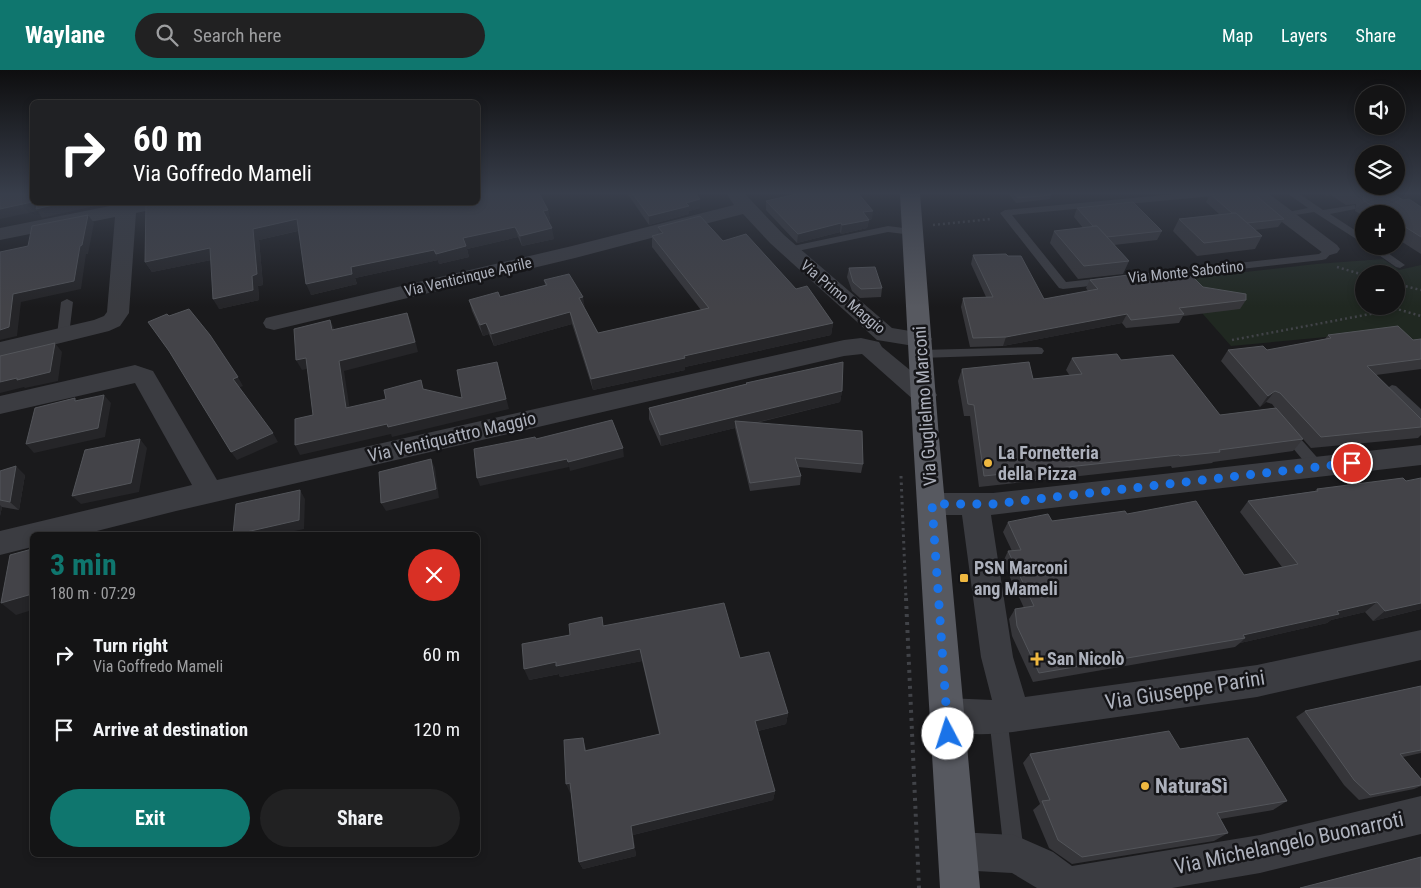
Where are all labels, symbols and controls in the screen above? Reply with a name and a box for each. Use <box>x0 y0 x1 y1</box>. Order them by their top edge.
search box <box>135 13 485 58</box>
text: Waylane <box>25 21 105 49</box>
icon: search <box>153 21 181 49</box>
text: Search here <box>193 24 281 47</box>
text: Map <box>1222 25 1253 46</box>
text: Layers <box>1281 25 1328 46</box>
text: Share <box>1356 25 1396 46</box>
map controls <box>1355 85 1405 315</box>
button: sound <box>1355 85 1405 135</box>
text: 60 m <box>133 119 202 160</box>
icon: right <box>50 120 115 185</box>
button: layers <box>1355 145 1405 195</box>
text: Via Goffredo Mameli <box>133 161 312 186</box>
button: + <box>1355 205 1405 255</box>
street label: Via Venticinque Aprile <box>403 254 533 300</box>
street label: Via Primo Maggio <box>797 256 889 338</box>
street label: Via Monte Sabotino <box>1127 257 1245 287</box>
button: − <box>1355 265 1405 315</box>
street label: Via Guglielmo Marconi <box>908 325 941 487</box>
street label: Via Ventiquattro Maggio <box>366 407 538 466</box>
place label: La Fornetteria della Pizza <box>998 442 1099 484</box>
pin <box>1331 442 1373 484</box>
icon: arrive <box>1338 449 1366 477</box>
marker: La Fornetteria della Pizza <box>982 457 994 469</box>
text: 3 min <box>50 547 117 582</box>
button: close <box>408 549 460 601</box>
place label: PSN Marconi ang Mameli <box>974 557 1068 599</box>
marker: PSN Marconi ang Mameli <box>958 572 970 584</box>
text: 180 m · 07:29 <box>50 584 136 603</box>
text: Turn right <box>93 634 168 657</box>
icon: right <box>50 641 78 669</box>
text: 60 m <box>423 643 460 666</box>
place label: San Nicolò <box>1047 648 1125 669</box>
marker: San Nicolò <box>1031 653 1043 665</box>
text: Via Goffredo Mameli <box>93 657 223 676</box>
street label: Via Giuseppe Parini <box>1103 666 1267 714</box>
position arrow <box>921 707 973 759</box>
icon: arrive <box>50 716 78 744</box>
text: Arrive at destination <box>93 718 248 741</box>
text: 120 m <box>413 718 460 741</box>
place label: NaturaSì <box>1155 774 1228 798</box>
marker: NaturaSì <box>1139 780 1151 792</box>
button: Exit <box>50 789 250 847</box>
button: Share <box>260 789 460 847</box>
street label: Via Michelangelo Buonarroti <box>1172 807 1406 879</box>

